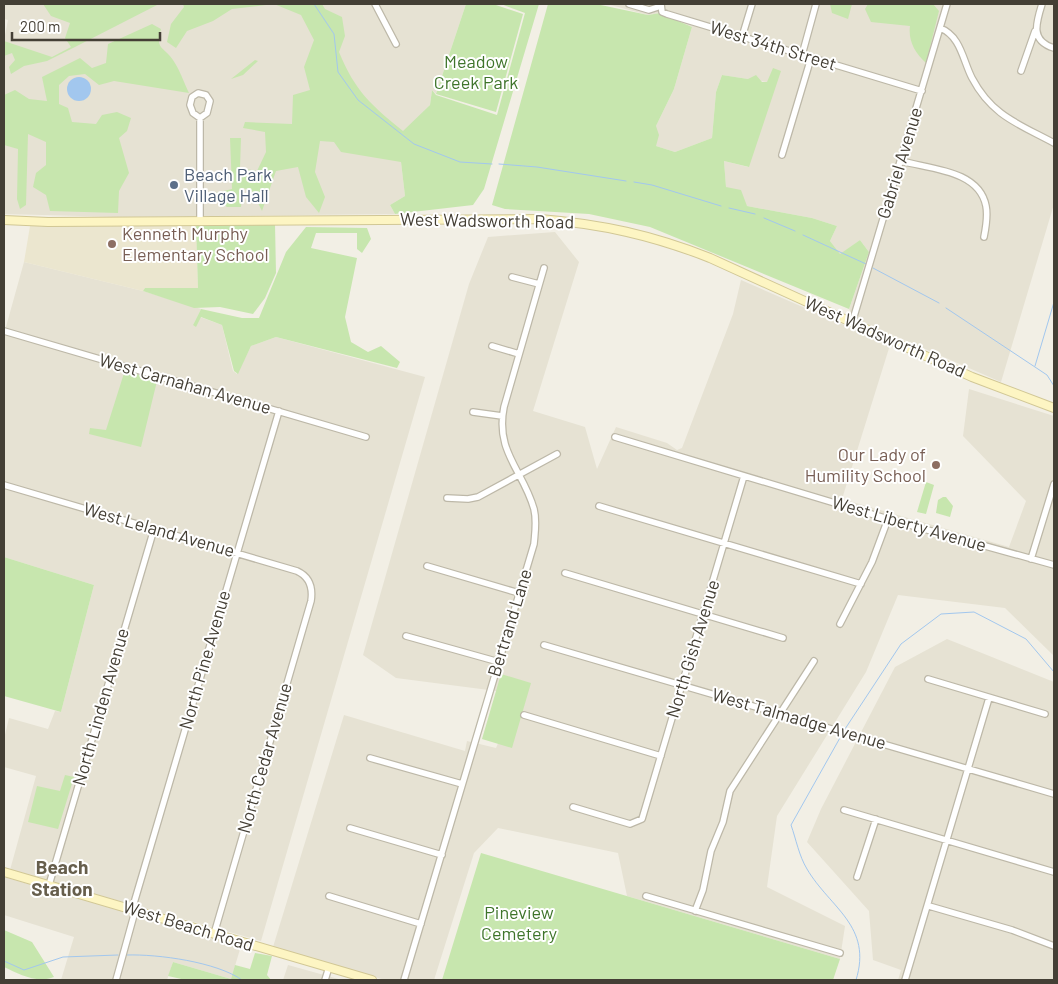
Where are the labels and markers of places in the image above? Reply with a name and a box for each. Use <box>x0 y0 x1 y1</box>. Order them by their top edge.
place label: Beach Park Village Hall <box>184 163 272 206</box>
marker: Beach Park Village Hall <box>168 179 180 191</box>
place label: Kenneth Murphy Elementary School <box>122 222 269 265</box>
marker: Kenneth Murphy Elementary School <box>106 238 118 250</box>
place label: Our Lady of Humility School <box>805 443 926 486</box>
marker: Our Lady of Humility School <box>930 459 942 471</box>

